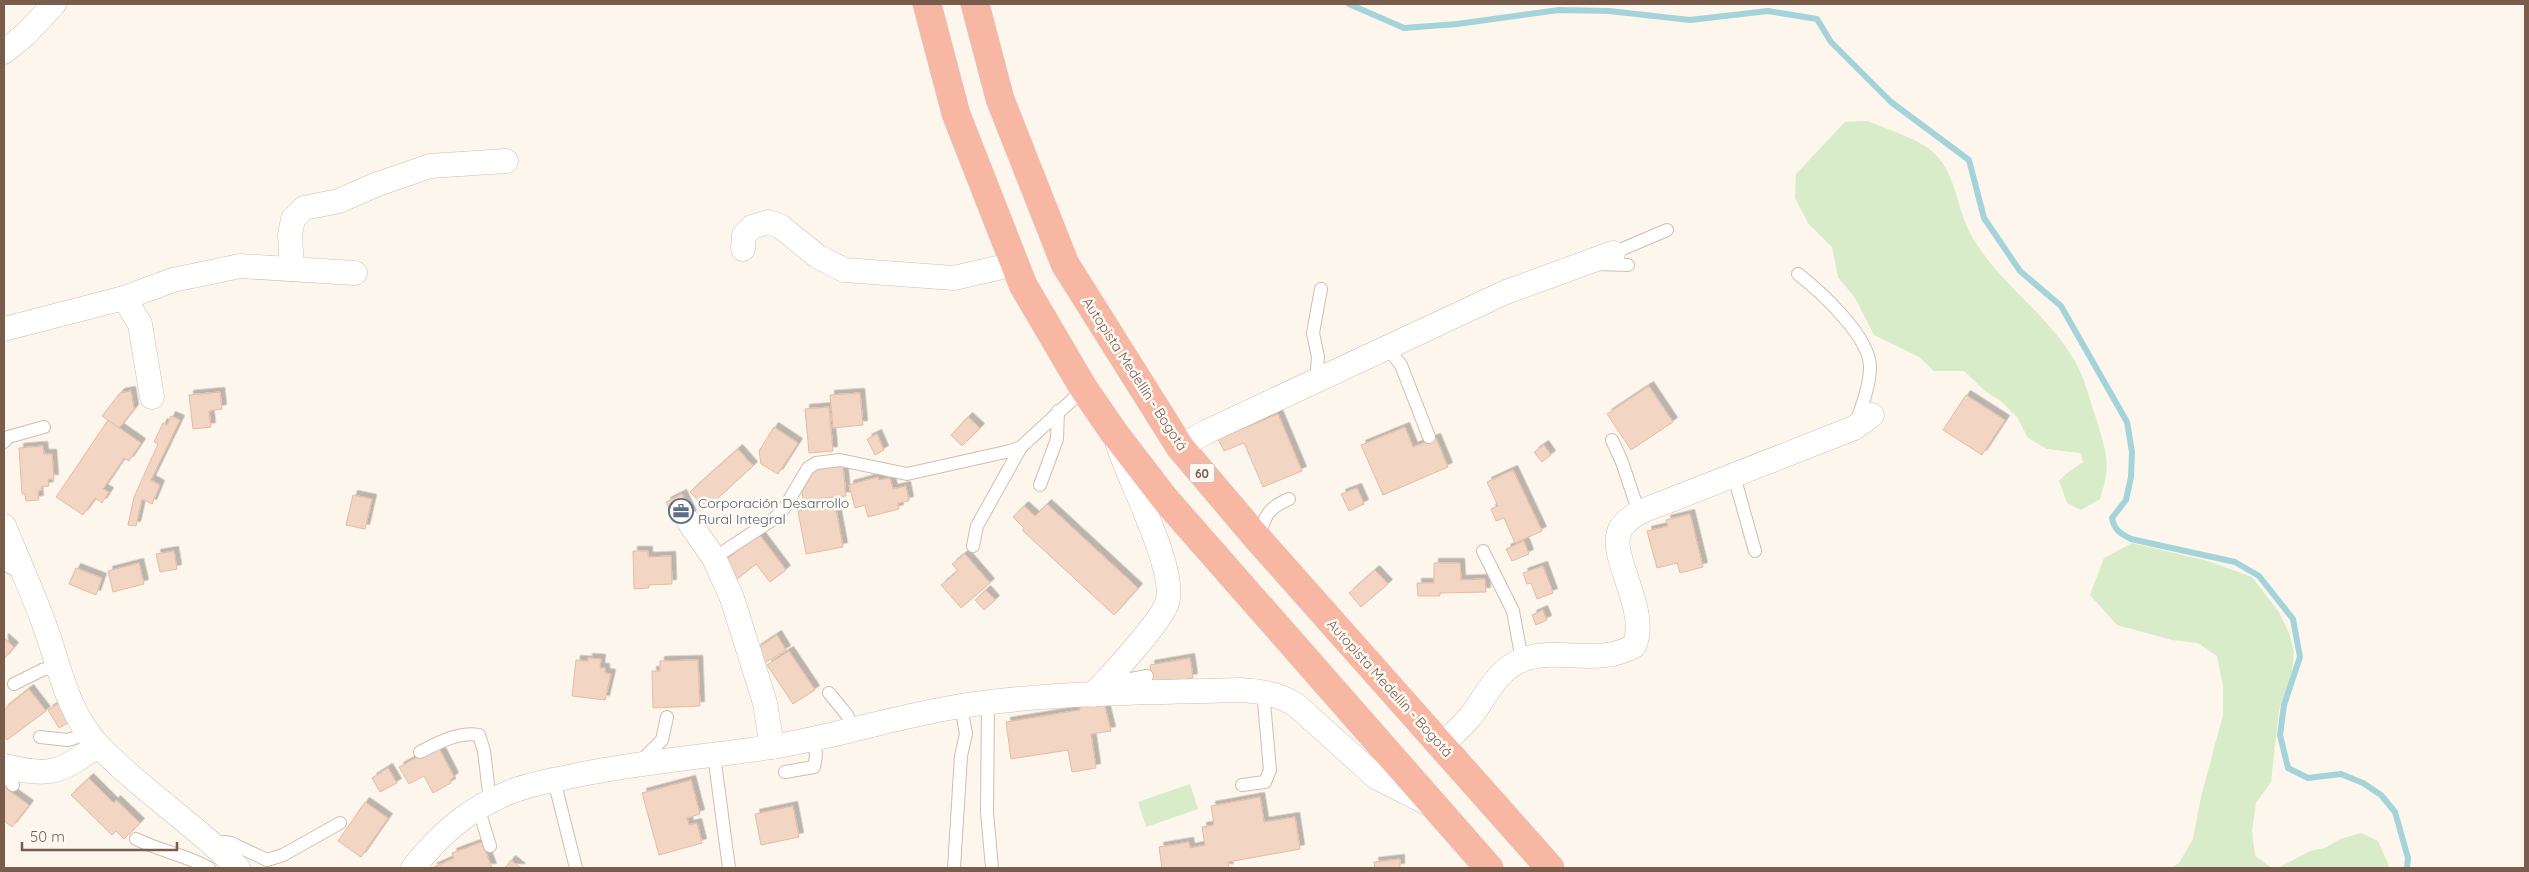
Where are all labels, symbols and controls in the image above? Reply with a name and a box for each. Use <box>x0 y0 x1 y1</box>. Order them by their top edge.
street label: Autopista Medellín - Bogotá <box>1079 294 1191 454</box>
road number: 60 <box>1190 463 1214 482</box>
place label: Corporación Desarrollo Rural Integral <box>698 494 849 528</box>
office icon: Corporación Desarrollo Rural Integral <box>668 498 694 524</box>
street label: Autopista Medellín - Bogotá <box>1323 615 1457 761</box>
scale bar <box>22 820 178 852</box>
text: 50 m <box>30 827 65 846</box>

